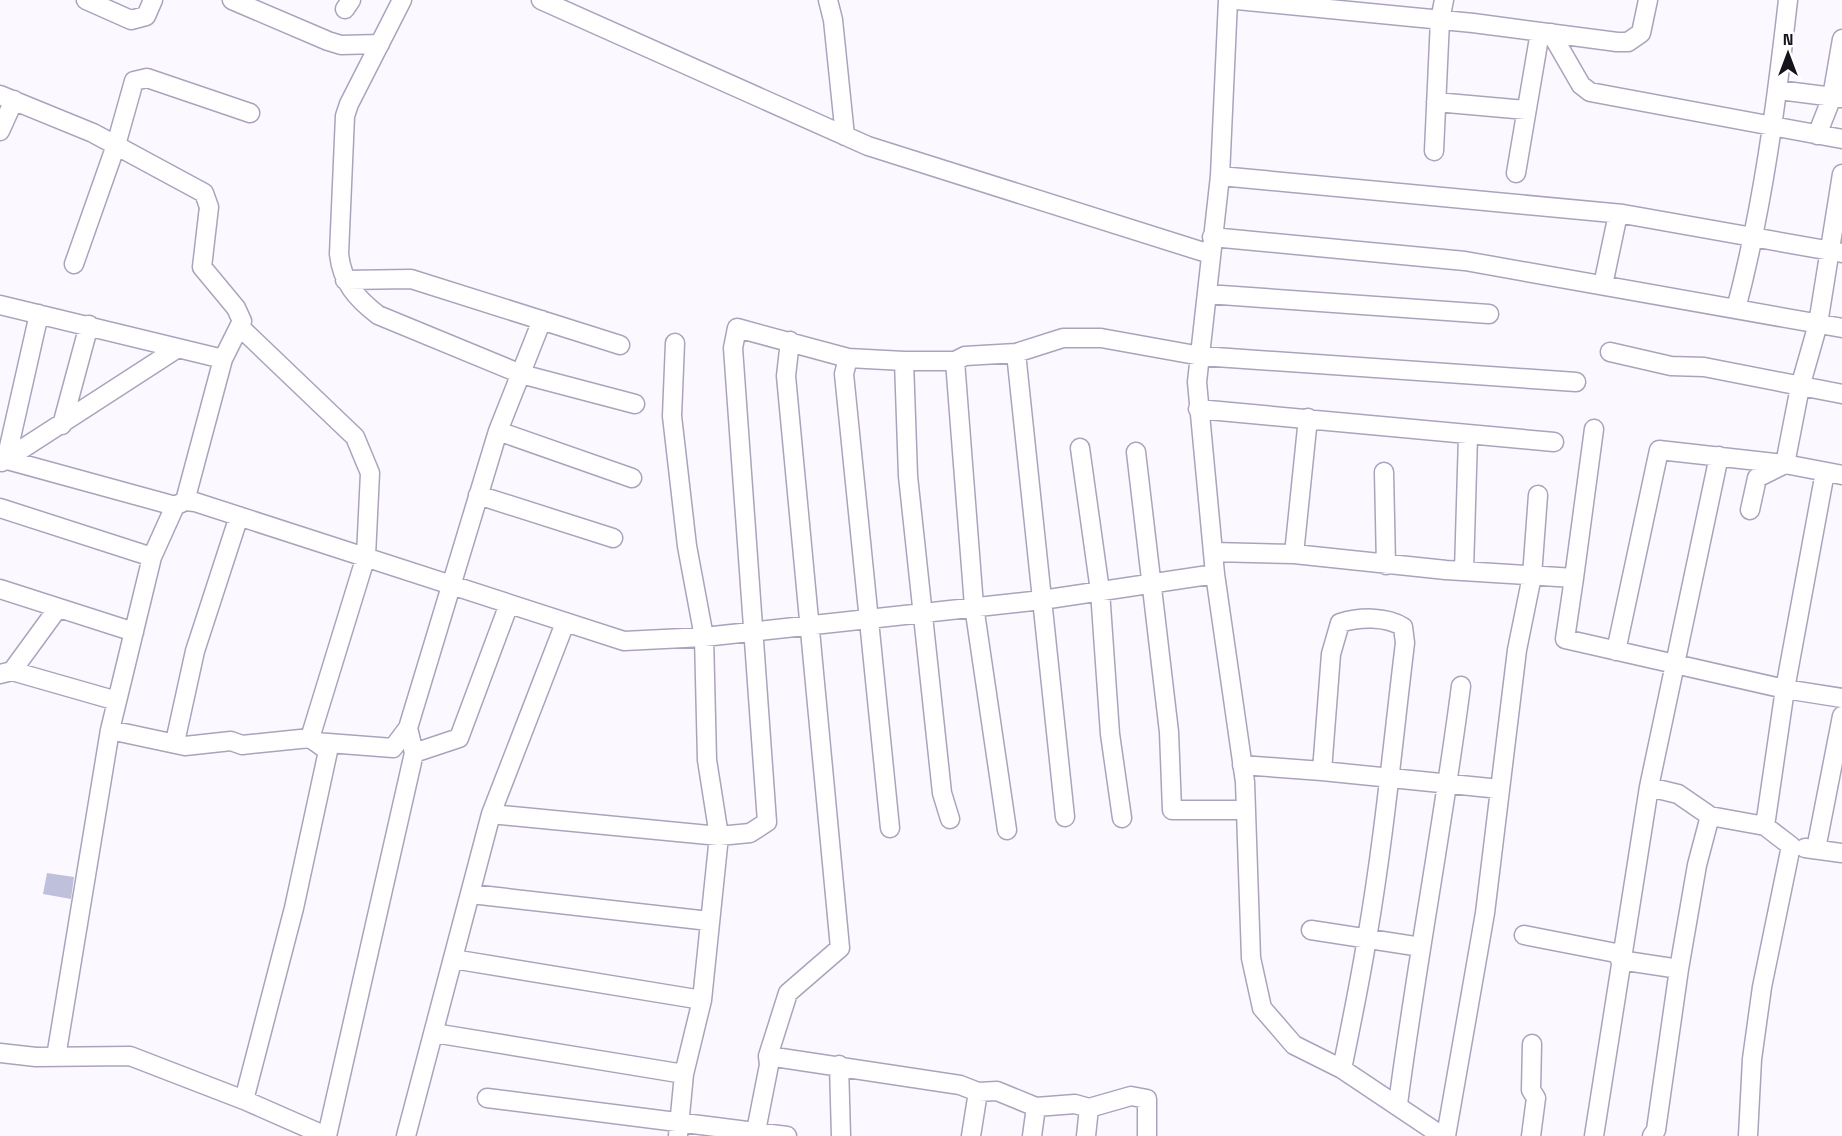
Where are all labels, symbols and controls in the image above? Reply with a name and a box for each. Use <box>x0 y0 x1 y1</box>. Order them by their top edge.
north arrow <box>1758 24 1818 84</box>
text: N <box>1783 29 1793 50</box>

